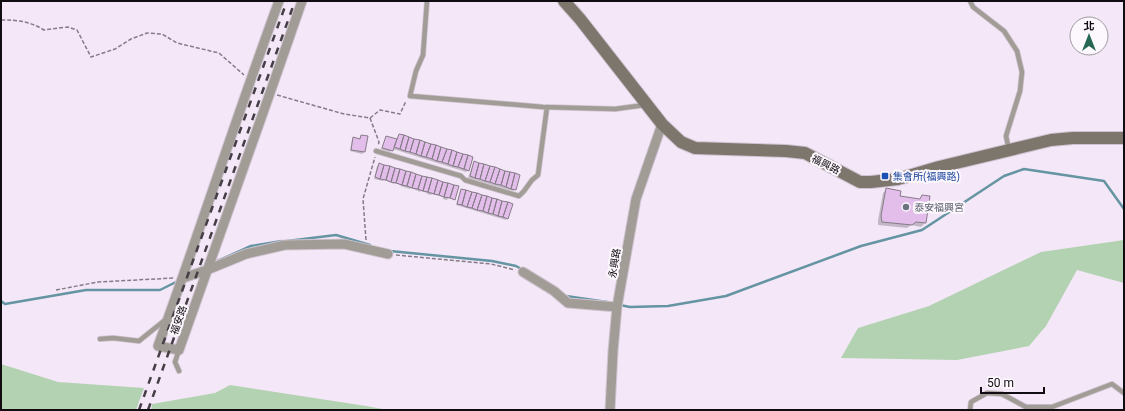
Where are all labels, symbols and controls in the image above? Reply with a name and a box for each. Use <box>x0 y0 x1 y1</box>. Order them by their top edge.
north arrow <box>1069 16 1109 56</box>
text: 北 <box>1084 20 1095 33</box>
street label: 福興路 <box>810 153 842 176</box>
marker: 集會所(福興路) <box>880 171 890 181</box>
place label: 集會所(福興路) <box>893 171 960 183</box>
marker: 泰安福興宮 <box>901 202 911 212</box>
place label: 泰安福興宮 <box>914 202 964 213</box>
street label: 永興路 <box>607 247 622 279</box>
street label: 福安路 <box>168 304 189 336</box>
scale bar <box>981 369 1044 395</box>
text: 50 m <box>987 376 1014 390</box>

